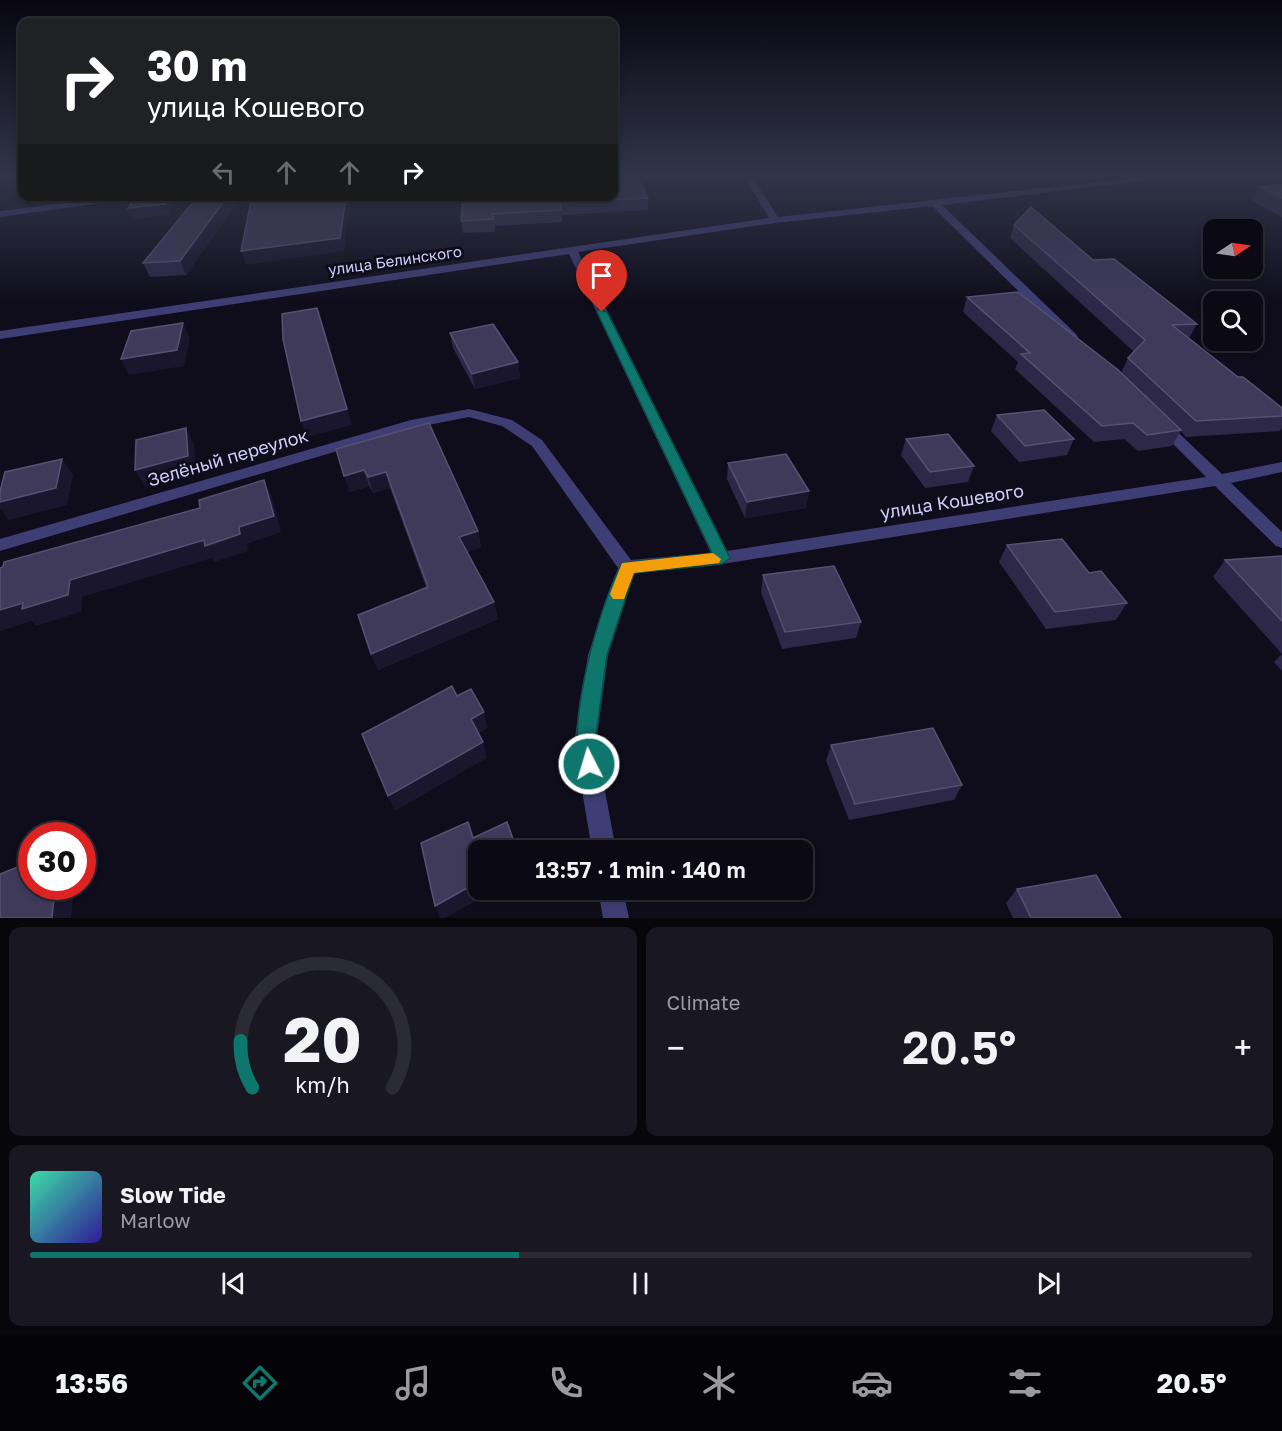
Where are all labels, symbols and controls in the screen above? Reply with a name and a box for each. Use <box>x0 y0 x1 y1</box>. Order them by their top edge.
text: 30 m <box>147 40 247 90</box>
icon: right <box>48 42 126 120</box>
text: улица Кошевого <box>147 91 365 123</box>
icon: left <box>207 156 240 189</box>
icon: ahead <box>270 156 303 189</box>
icon: ahead <box>333 156 366 189</box>
icon: right <box>396 156 429 189</box>
north arrow <box>1203 219 1263 279</box>
map controls <box>1203 219 1263 351</box>
street label: улица Белинского <box>327 242 463 278</box>
pin <box>576 250 627 312</box>
icon: arrive <box>585 259 618 292</box>
button: search <box>1203 291 1263 351</box>
street label: Зелёный переулок <box>145 424 311 491</box>
street label: улица Кошевого <box>878 479 1025 523</box>
position arrow <box>557 732 621 796</box>
speed limit sign: 30 <box>18 822 96 900</box>
text: 13:57 · 1 min · 140 m <box>535 856 746 883</box>
text: Climate <box>667 990 740 1014</box>
text: 20 <box>283 1001 362 1076</box>
text: 20.5° <box>902 1020 1016 1074</box>
text: − <box>667 1028 685 1067</box>
text: + <box>1234 1028 1252 1067</box>
text: km/h <box>295 1073 350 1099</box>
text: Slow Tide <box>120 1181 226 1208</box>
text: Marlow <box>120 1208 191 1232</box>
icon: previous <box>217 1267 250 1300</box>
icon: pause <box>624 1267 657 1300</box>
icon: next <box>1032 1267 1065 1300</box>
icon: directions <box>239 1362 281 1404</box>
icon: music <box>392 1362 434 1404</box>
icon: phone <box>545 1362 587 1404</box>
icon: climate <box>698 1362 740 1404</box>
icon: car <box>851 1362 893 1404</box>
icon: filters <box>1004 1362 1046 1404</box>
text: 13:56 <box>55 1367 128 1399</box>
text: 20.5° <box>1157 1367 1226 1399</box>

